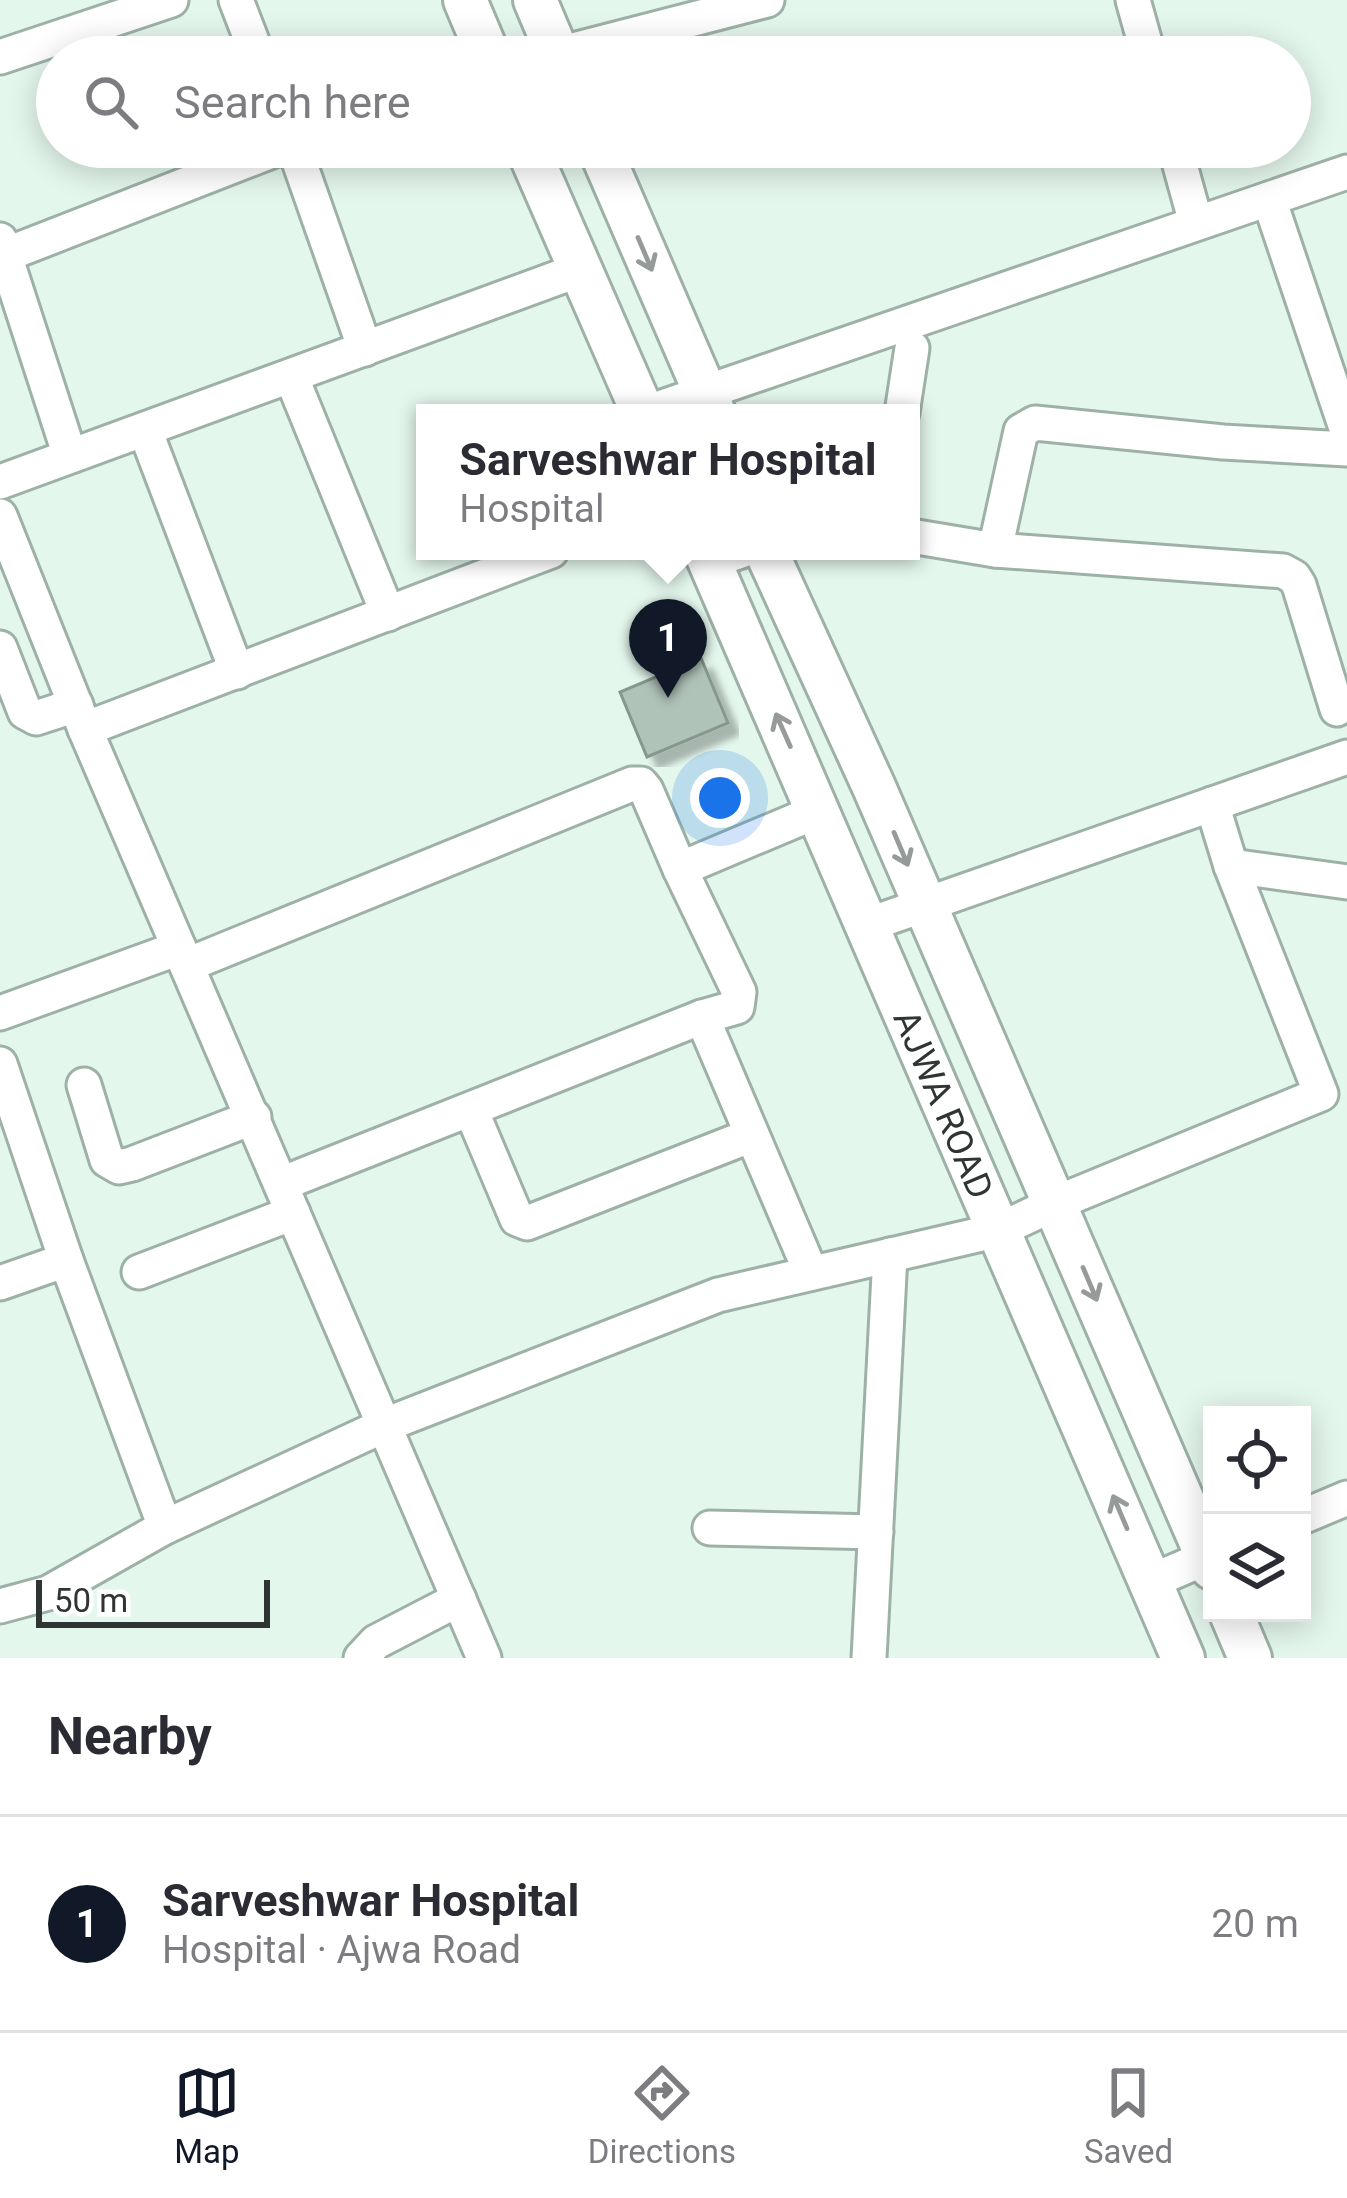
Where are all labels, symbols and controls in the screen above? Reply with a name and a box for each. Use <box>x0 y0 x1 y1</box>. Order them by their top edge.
search box <box>36 36 1311 168</box>
icon: search <box>78 69 144 135</box>
text: Search here <box>174 76 411 129</box>
one-way arrow <box>636 236 658 272</box>
popup <box>416 404 920 560</box>
text: Sarveshwar Hospital <box>459 433 877 486</box>
text: Hospital <box>459 486 604 532</box>
pin: 1 <box>629 599 707 698</box>
one-way arrow <box>770 712 792 748</box>
your location <box>690 768 750 828</box>
one-way arrow <box>891 830 913 866</box>
street label: AJWA ROAD <box>885 1004 1002 1205</box>
one-way arrow <box>1081 1265 1103 1301</box>
map controls <box>1203 1406 1311 1622</box>
button: locate <box>1203 1406 1311 1514</box>
one-way arrow <box>1108 1494 1129 1531</box>
button: layers <box>1203 1514 1311 1622</box>
scale bar <box>36 1574 270 1627</box>
text: 50 m <box>54 1581 128 1620</box>
text: Nearby <box>48 1707 212 1766</box>
text: Sarveshwar Hospital <box>162 1874 579 1927</box>
text: 1 <box>76 1901 98 1947</box>
text: 20 m <box>1211 1901 1299 1947</box>
text: Hospital · Ajwa Road <box>162 1927 521 1973</box>
tab: Map <box>174 2060 240 2171</box>
tab: Directions <box>588 2060 736 2171</box>
tab: Saved <box>1084 2060 1173 2171</box>

